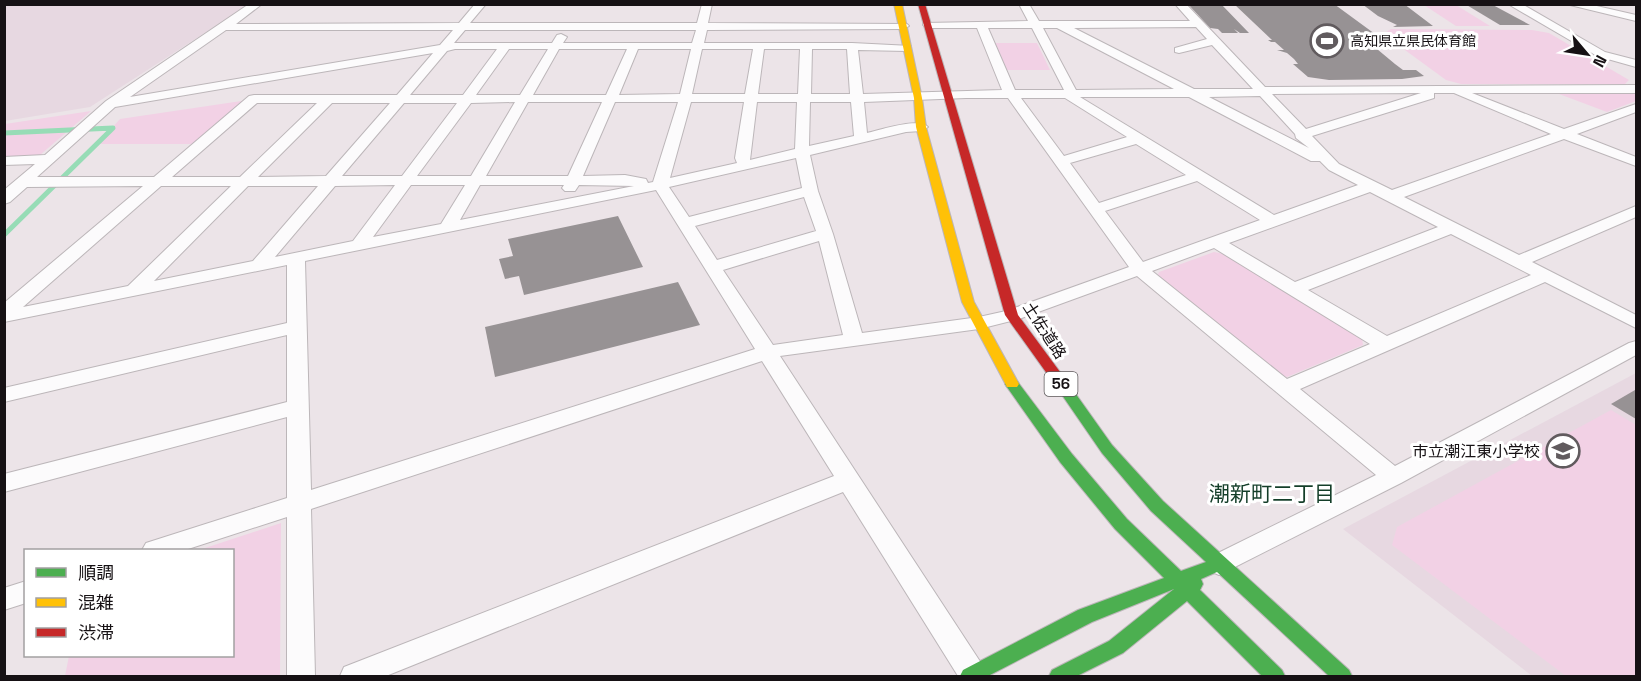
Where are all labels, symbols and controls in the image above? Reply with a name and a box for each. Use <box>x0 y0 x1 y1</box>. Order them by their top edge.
sports icon: 高知県立県民体育館 <box>1309 23 1345 59</box>
north arrow <box>1557 24 1617 84</box>
place label: 高知県立県民体育館 <box>1350 32 1476 50</box>
text: N <box>1588 51 1611 71</box>
street label: 土佐道路 <box>1018 298 1071 363</box>
road number: 56 <box>1044 372 1078 396</box>
school or university icon: 市立潮江東小学校 <box>1545 433 1581 469</box>
place label: 市立潮江東小学校 <box>1412 441 1540 462</box>
district label: 潮新町二丁目 <box>1209 480 1335 507</box>
legend <box>24 549 234 657</box>
text: 順調 <box>78 561 114 584</box>
text: 混雑 <box>78 591 114 614</box>
text: 渋滞 <box>78 621 114 644</box>

